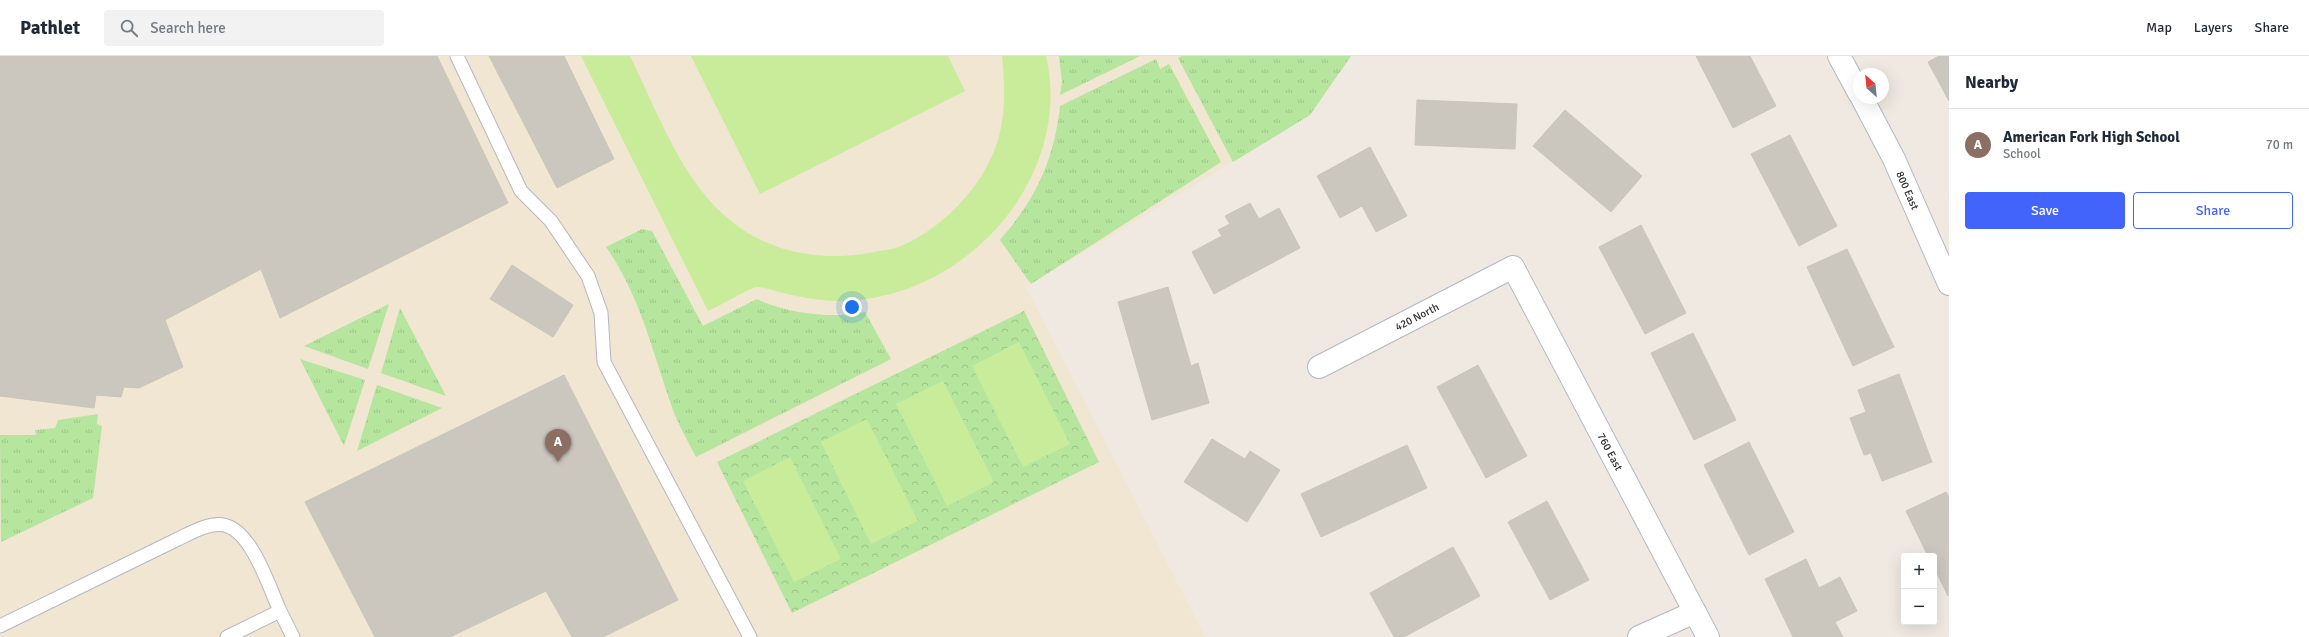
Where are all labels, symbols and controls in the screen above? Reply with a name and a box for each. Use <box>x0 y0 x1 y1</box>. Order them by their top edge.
search box <box>104 10 384 46</box>
text: Pathlet <box>20 16 80 40</box>
icon: search <box>118 17 140 39</box>
text: Search here <box>150 19 226 37</box>
text: Map <box>2146 19 2172 36</box>
text: Layers <box>2194 19 2233 36</box>
text: Share <box>2255 19 2289 36</box>
north arrow <box>1853 68 1889 104</box>
text: Nearby <box>1965 72 2018 93</box>
text: American Fork High School <box>2003 128 2180 146</box>
text: A <box>1974 137 1982 153</box>
text: 70 m <box>2266 137 2293 153</box>
text: School <box>2003 146 2041 162</box>
street label: 800 East <box>1894 169 1922 212</box>
button: Save <box>1965 192 2125 229</box>
button: Share <box>2133 192 2293 229</box>
your location <box>842 297 862 317</box>
street label: 420 North <box>1393 300 1441 333</box>
pin: A <box>545 429 571 462</box>
street label: 760 East <box>1595 431 1626 473</box>
map controls <box>1901 553 1937 625</box>
button: + <box>1901 553 1937 589</box>
button: − <box>1901 589 1937 625</box>

